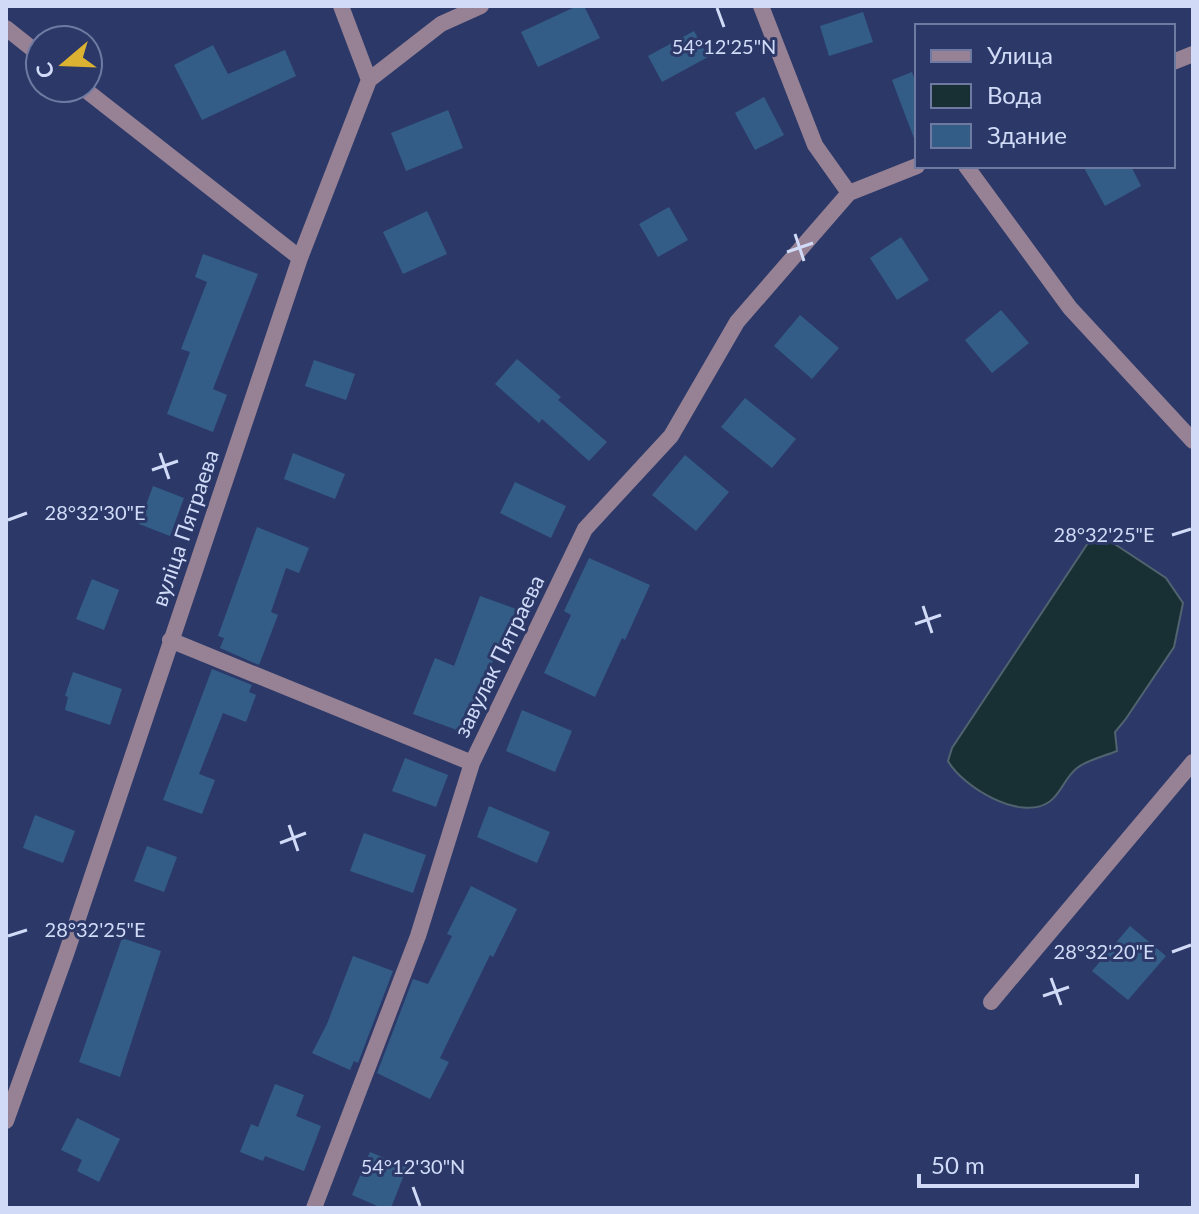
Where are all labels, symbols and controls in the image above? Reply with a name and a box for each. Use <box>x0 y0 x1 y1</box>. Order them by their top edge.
north arrow <box>24 24 104 104</box>
legend <box>915 24 1175 168</box>
text: 54°12'25"N <box>672 34 776 58</box>
text: Улица <box>987 40 1053 69</box>
text: С <box>29 59 60 82</box>
text: Вода <box>987 80 1042 109</box>
text: Здание <box>987 120 1067 149</box>
street label: вуліца Пятраева <box>145 446 224 610</box>
text: 28°32'30"E <box>45 500 145 524</box>
text: 28°32'25"E <box>1054 522 1154 546</box>
street label: завулак Пятраева <box>448 570 550 741</box>
text: 28°32'25"E <box>45 917 145 941</box>
text: 28°32'20"E <box>1054 939 1154 963</box>
scale bar <box>919 1138 1137 1188</box>
text: 50 m <box>931 1150 985 1179</box>
text: 54°12'30"N <box>361 1154 465 1178</box>

